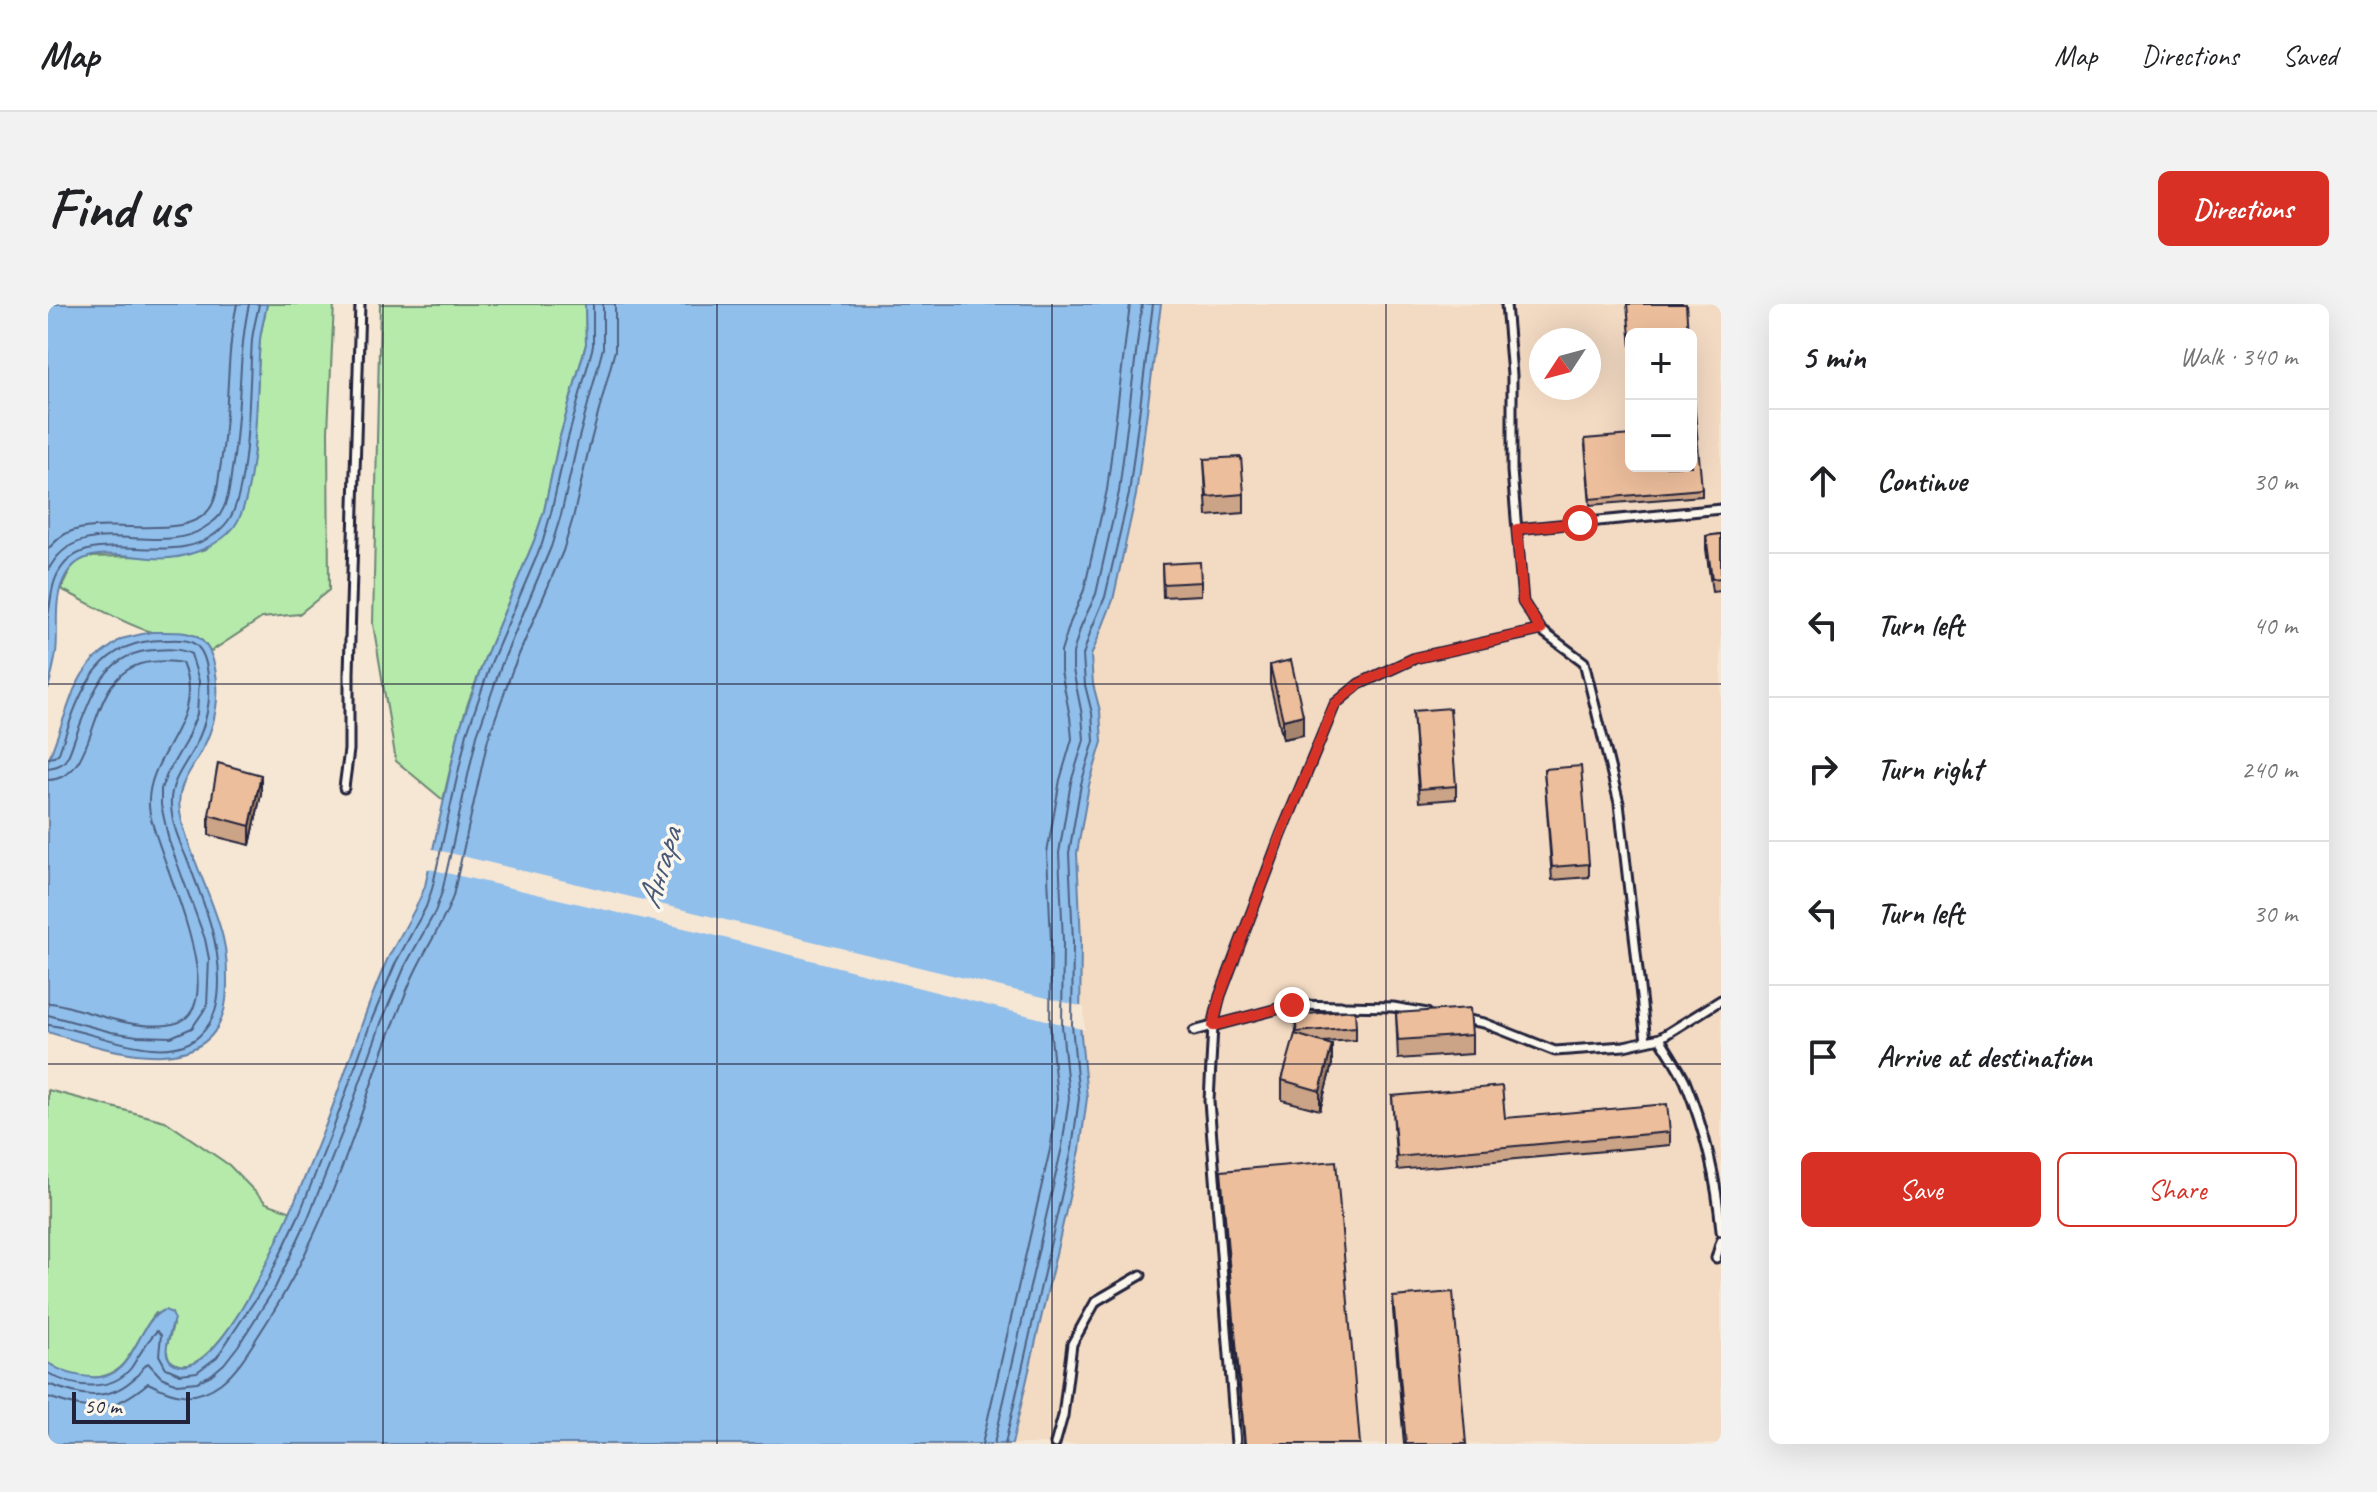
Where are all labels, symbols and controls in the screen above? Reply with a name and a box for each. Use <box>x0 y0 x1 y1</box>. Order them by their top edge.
text: Map <box>40 32 99 79</box>
text: Map <box>2054 38 2097 73</box>
text: Directions <box>2141 38 2239 73</box>
text: Saved <box>2283 38 2337 73</box>
button: Directions <box>2158 171 2329 246</box>
text: Find us <box>48 173 188 244</box>
north arrow <box>1529 328 1601 400</box>
map controls <box>1625 328 1697 472</box>
button: + <box>1625 328 1697 400</box>
text: 5 min <box>1801 335 1866 378</box>
text: Walk · 340 m <box>2180 340 2297 373</box>
button: − <box>1625 400 1697 472</box>
icon: ahead <box>1801 459 1845 503</box>
text: Continue <box>1877 462 1967 500</box>
text: 30 m <box>2253 465 2297 498</box>
route start <box>1562 505 1598 541</box>
icon: left <box>1801 603 1845 647</box>
text: Turn left <box>1877 606 1964 644</box>
text: 40 m <box>2253 609 2297 642</box>
icon: right <box>1801 747 1845 791</box>
text: Turn right <box>1877 750 1982 788</box>
text: 240 m <box>2241 753 2297 786</box>
water label: Ангара <box>626 819 693 913</box>
icon: left <box>1801 891 1845 935</box>
text: Turn left <box>1877 894 1964 932</box>
text: 30 m <box>2253 897 2297 930</box>
route end <box>1274 987 1310 1023</box>
icon: arrive <box>1801 1035 1845 1079</box>
text: Arrive at destination <box>1877 1038 2092 1076</box>
button: Save <box>1801 1152 2041 1227</box>
button: Share <box>2057 1152 2297 1227</box>
scale bar <box>72 1388 190 1424</box>
text: 50 m <box>84 1392 121 1420</box>

